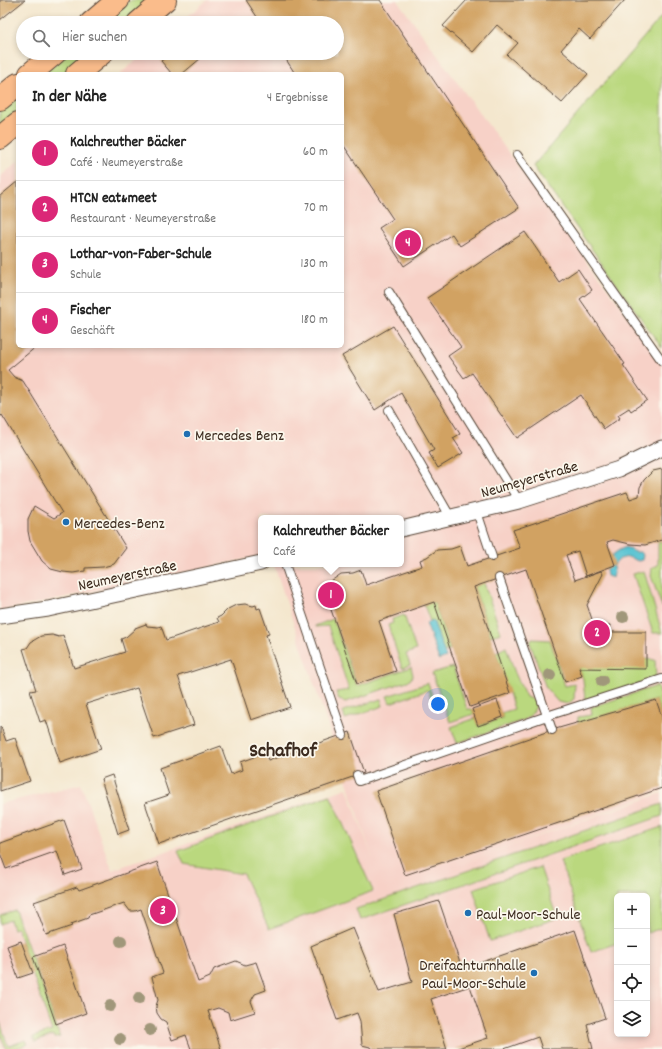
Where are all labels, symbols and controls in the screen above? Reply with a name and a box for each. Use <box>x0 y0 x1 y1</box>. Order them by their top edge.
search box <box>16 16 344 60</box>
icon: search <box>30 27 52 49</box>
text: Hier suchen <box>62 27 127 49</box>
text: In der Nähe <box>32 86 107 110</box>
text: 4 Ergebnisse <box>267 89 328 108</box>
text: Kalchreuther Bäcker <box>70 132 186 154</box>
text: 1 <box>44 143 46 162</box>
text: 60 m <box>303 143 328 162</box>
text: Café · Neumeyerstraße <box>70 154 183 173</box>
text: HTCN eat&meet <box>70 188 157 210</box>
text: 2 <box>42 199 48 218</box>
text: 70 m <box>304 199 328 218</box>
text: Restaurant · Neumeyerstraße <box>70 210 216 229</box>
pin: 4 <box>395 228 421 258</box>
text: Lothar-von-Faber-Schule <box>70 244 212 266</box>
text: 3 <box>42 255 48 274</box>
text: 130 m <box>300 255 328 274</box>
text: Schule <box>70 266 101 285</box>
text: Fischer <box>70 300 111 322</box>
text: 4 <box>42 311 48 330</box>
text: 180 m <box>301 311 328 330</box>
text: Geschäft <box>70 322 115 341</box>
place label: Mercedes Benz <box>195 425 284 448</box>
marker: Mercedes Benz <box>182 429 192 439</box>
street label: Neumeyerstraße <box>478 456 581 505</box>
place label: Mercedes-Benz <box>74 513 165 536</box>
popup <box>258 515 404 567</box>
marker: Mercedes-Benz <box>61 517 71 527</box>
text: Kalchreuther Bäcker <box>273 521 389 543</box>
text: Café <box>273 543 296 562</box>
street label: Neumeyerstraße <box>76 555 179 598</box>
pin: 1 <box>318 580 344 610</box>
pin: 2 <box>584 618 610 648</box>
your location <box>428 694 448 714</box>
district label: Schafhof <box>249 738 318 766</box>
map controls <box>614 893 650 1037</box>
button: + <box>614 893 650 929</box>
pin: 3 <box>150 896 176 926</box>
place label: Paul-Moor-Schule <box>476 904 581 927</box>
marker: Paul-Moor-Schule <box>463 908 473 918</box>
button: − <box>614 929 650 965</box>
place label: Dreifachturnhalle Paul-Moor-Schule <box>419 955 526 996</box>
button: locate <box>614 965 650 1001</box>
marker: Dreifachturnhalle Paul-Moor-Schule <box>529 968 539 978</box>
button: layers <box>614 1001 650 1037</box>

